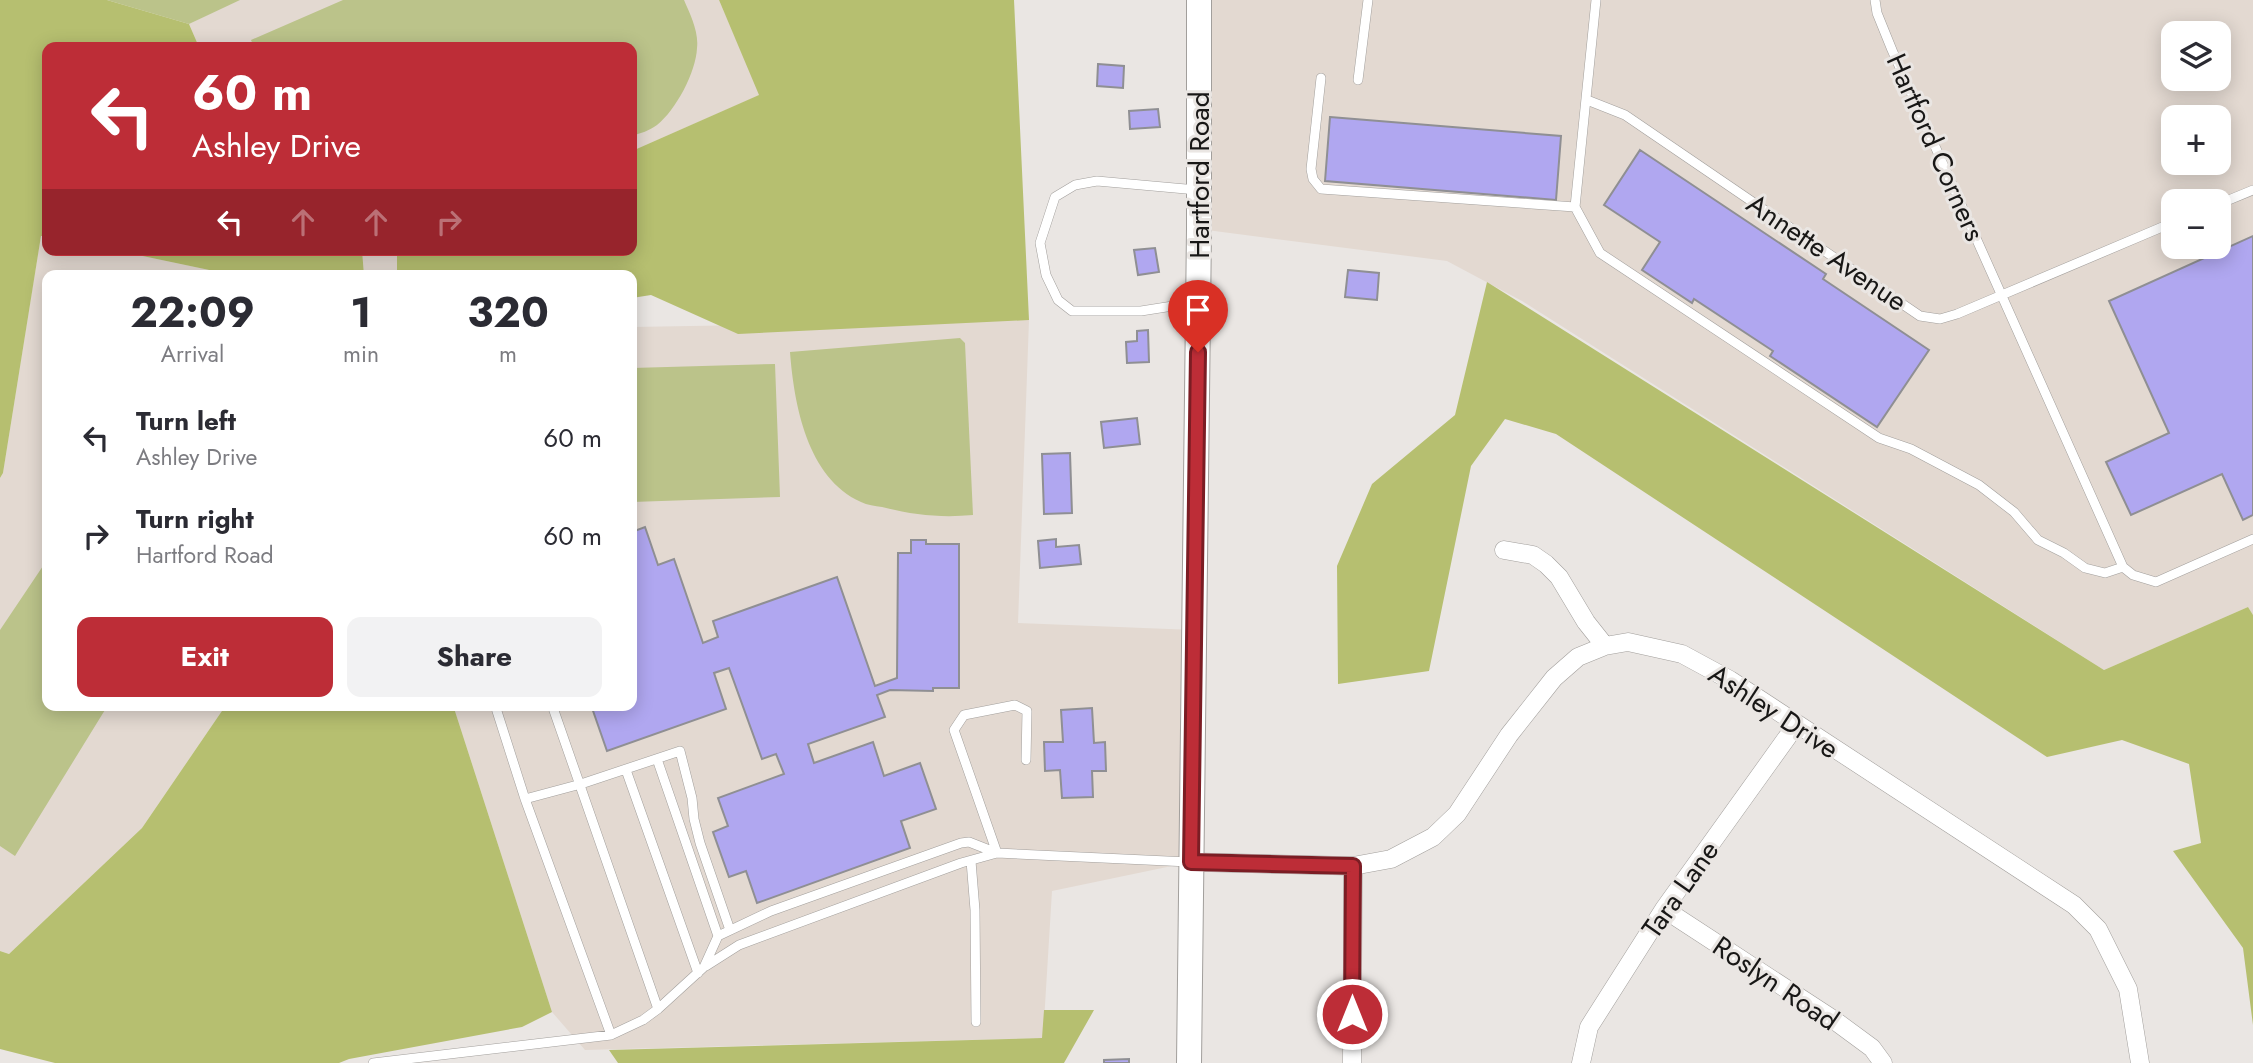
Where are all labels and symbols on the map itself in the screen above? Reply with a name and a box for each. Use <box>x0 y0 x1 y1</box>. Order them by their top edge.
street label: Hartford Corners <box>1876 47 1995 247</box>
street label: Hartford Road <box>1179 91 1220 259</box>
street label: Annette Avenue <box>1738 183 1915 321</box>
pin <box>1168 280 1228 352</box>
street label: Ashley Drive <box>1701 654 1847 769</box>
street label: Tara Lane <box>1632 832 1729 946</box>
street label: Roslyn Road <box>1704 926 1847 1041</box>
position arrow <box>1315 977 1389 1051</box>

